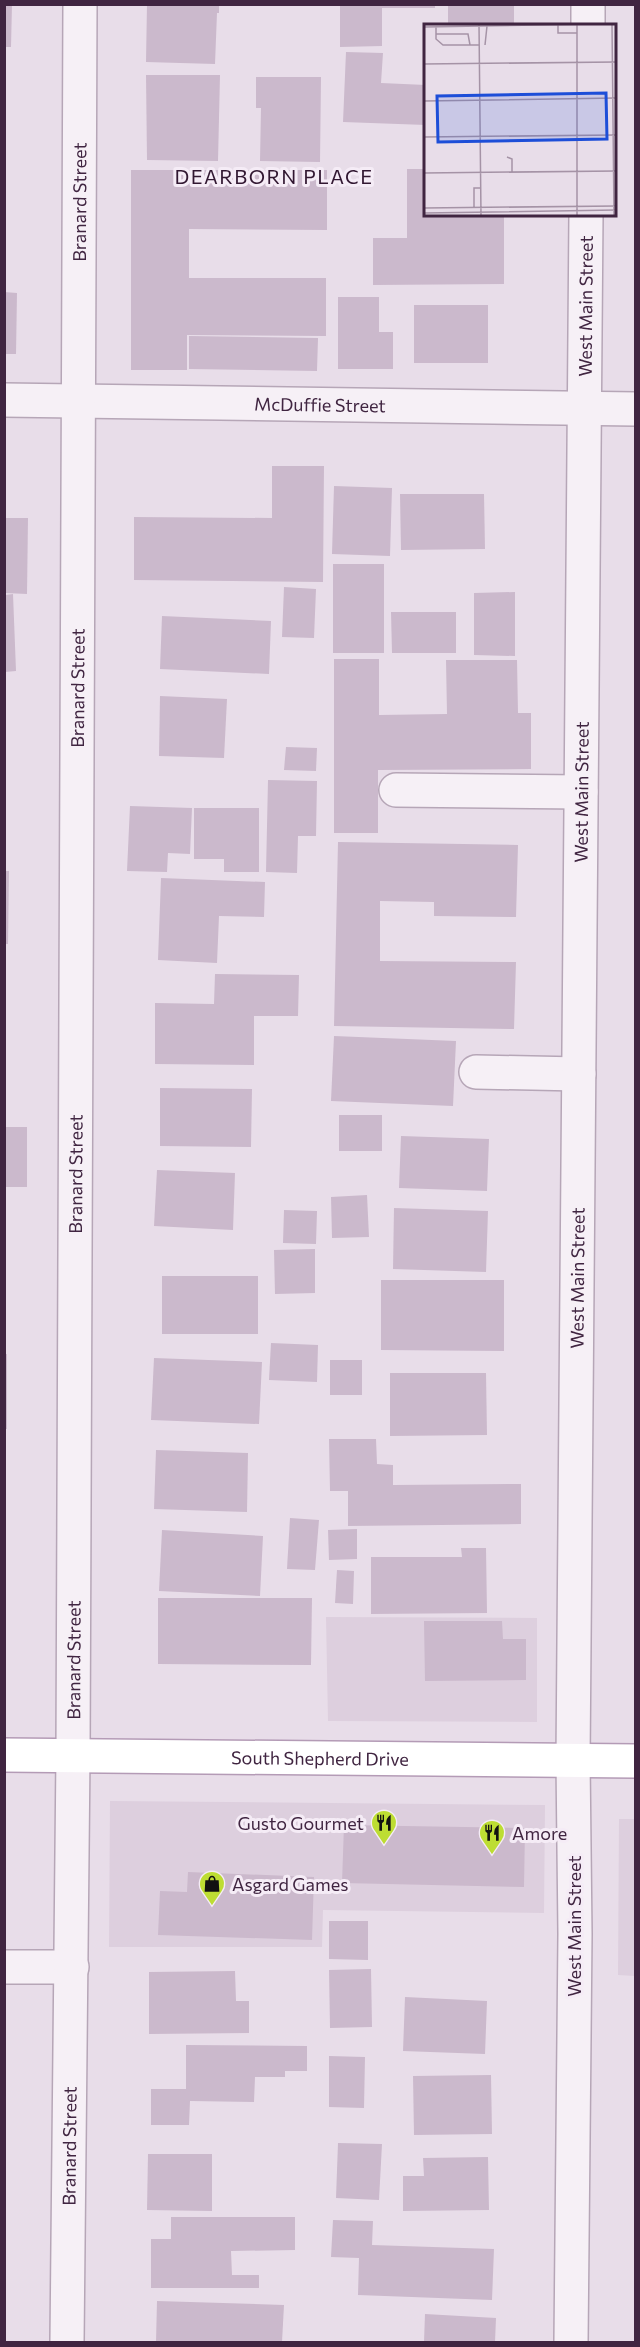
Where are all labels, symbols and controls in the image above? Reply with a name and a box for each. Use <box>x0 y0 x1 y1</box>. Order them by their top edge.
inset map <box>424 24 616 216</box>
street label: Branard Street <box>68 142 90 262</box>
district label: DEARBORN PLACE <box>174 164 374 188</box>
street label: West Main Street <box>574 235 597 377</box>
street label: McDuffie Street <box>254 393 386 416</box>
street label: Branard Street <box>66 628 89 748</box>
street label: West Main Street <box>570 721 593 863</box>
street label: Branard Street <box>64 1114 87 1234</box>
street label: West Main Street <box>565 1207 589 1349</box>
street label: Branard Street <box>62 1600 85 1720</box>
street label: South Shepherd Drive <box>231 1746 409 1770</box>
restaurant icon: Gusto Gourmet <box>369 1808 399 1846</box>
place label: Gusto Gourmet <box>238 1812 364 1834</box>
restaurant icon: Amore <box>477 1818 507 1856</box>
place label: Amore <box>512 1822 567 1844</box>
street label: West Main Street <box>563 1855 585 1997</box>
shop icon: Asgard Games <box>197 1869 227 1907</box>
place label: Asgard Games <box>232 1873 348 1895</box>
street label: Branard Street <box>57 2086 81 2206</box>

